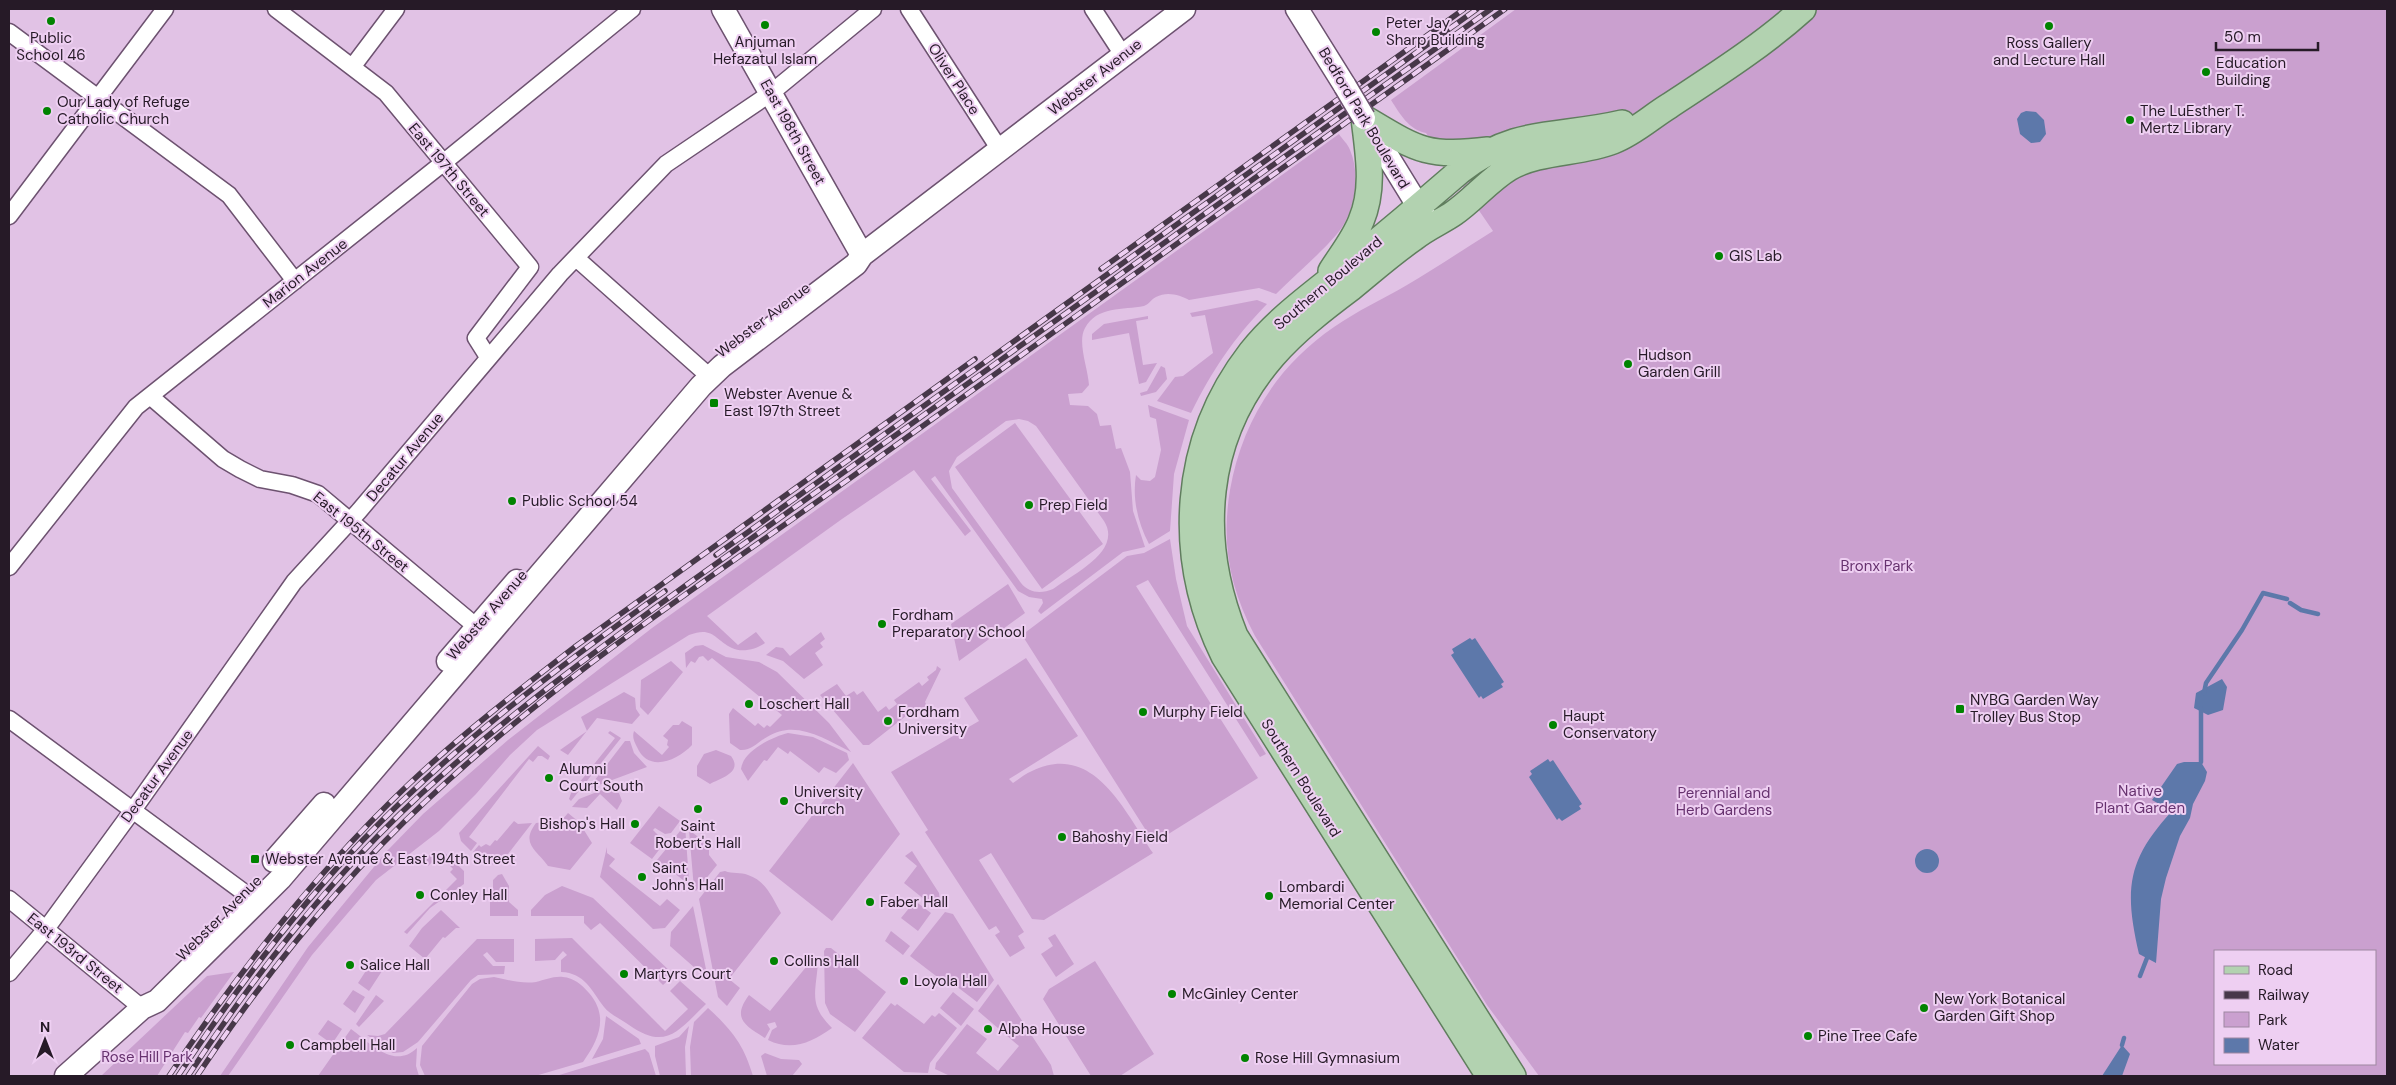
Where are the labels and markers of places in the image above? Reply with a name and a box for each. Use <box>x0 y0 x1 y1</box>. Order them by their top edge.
place label: Peter Jay Sharp Building <box>1386 13 1485 50</box>
marker: Public School 46 <box>45 15 57 27</box>
marker: Anjuman Hefazatul Islam <box>759 19 771 31</box>
marker: Ross Gallery and Lecture Hall <box>2043 20 2055 32</box>
marker: Peter Jay Sharp Building <box>1370 26 1382 38</box>
place label: Public School 46 <box>16 28 86 65</box>
place label: Anjuman Hefazatul Islam <box>713 32 817 69</box>
place label: Ross Gallery and Lecture Hall <box>1993 33 2105 70</box>
place label: Education Building <box>2216 53 2286 90</box>
marker: Education Building <box>2200 66 2212 78</box>
place label: Our Lady of Refuge Catholic Church <box>57 92 190 129</box>
place label: The LuEsther T. Mertz Library <box>2140 101 2245 138</box>
marker: Our Lady of Refuge Catholic Church <box>41 105 53 117</box>
marker: The LuEsther T. Mertz Library <box>2124 114 2136 126</box>
place label: GIS Lab <box>1729 246 1782 266</box>
marker: GIS Lab <box>1713 250 1725 262</box>
place label: Hudson Garden Grill <box>1638 345 1721 382</box>
marker: Hudson Garden Grill <box>1622 358 1634 370</box>
place label: Webster Avenue & East 197th Street <box>724 384 853 421</box>
marker: Webster Avenue & East 197th Street <box>708 397 720 409</box>
place label: Public School 54 <box>522 491 638 511</box>
marker: Public School 54 <box>506 495 518 507</box>
place label: Prep Field <box>1039 495 1108 515</box>
marker: Prep Field <box>1023 499 1035 511</box>
place label: Fordham Preparatory School <box>892 605 1025 642</box>
marker: Fordham Preparatory School <box>876 618 888 630</box>
place label: NYBG Garden Way Trolley Bus Stop <box>1970 690 2100 727</box>
place label: Loschert Hall <box>759 694 849 714</box>
marker: Loschert Hall <box>743 698 755 710</box>
place label: Fordham University <box>898 702 968 739</box>
place label: Murphy Field <box>1153 702 1243 722</box>
marker: NYBG Garden Way Trolley Bus Stop <box>1954 703 1966 715</box>
marker: Murphy Field <box>1137 706 1149 718</box>
place label: Haupt Conservatory <box>1563 706 1657 743</box>
marker: Fordham University <box>882 715 894 727</box>
marker: Haupt Conservatory <box>1547 719 1559 731</box>
place label: Alumni Court South <box>559 759 643 796</box>
marker: Alumni Court South <box>543 772 555 784</box>
place label: University Church <box>794 782 864 819</box>
marker: University Church <box>778 795 790 807</box>
marker: Saint Robert's Hall <box>692 803 704 815</box>
place label: Bishop's Hall <box>540 814 625 834</box>
place label: Saint Robert's Hall <box>655 816 741 853</box>
marker: Bishop's Hall <box>629 818 641 830</box>
place label: Bahoshy Field <box>1072 827 1168 847</box>
marker: Bahoshy Field <box>1056 831 1068 843</box>
place label: Webster Avenue & East 194th Street <box>265 849 516 869</box>
marker: Webster Avenue & East 194th Street <box>249 853 261 865</box>
place label: Saint John's Hall <box>652 858 724 895</box>
marker: Saint John's Hall <box>636 871 648 883</box>
place label: Lombardi Memorial Center <box>1279 877 1395 914</box>
place label: Conley Hall <box>430 885 507 905</box>
marker: Conley Hall <box>414 889 426 901</box>
marker: Lombardi Memorial Center <box>1263 890 1275 902</box>
place label: Faber Hall <box>880 892 948 912</box>
marker: Faber Hall <box>864 896 876 908</box>
place label: Collins Hall <box>784 951 859 971</box>
place label: Salice Hall <box>360 955 430 975</box>
marker: Collins Hall <box>768 955 780 967</box>
marker: Salice Hall <box>344 959 356 971</box>
place label: Martyrs Court <box>634 964 731 984</box>
marker: Martyrs Court <box>618 968 630 980</box>
place label: Loyola Hall <box>914 971 987 991</box>
marker: Loyola Hall <box>898 975 910 987</box>
place label: McGinley Center <box>1182 984 1299 1004</box>
marker: McGinley Center <box>1166 988 1178 1000</box>
place label: New York Botanical Garden Gift Shop <box>1934 989 2065 1026</box>
marker: New York Botanical Garden Gift Shop <box>1918 1002 1930 1014</box>
place label: Alpha House <box>998 1019 1085 1039</box>
marker: Alpha House <box>982 1023 994 1035</box>
place label: Pine Tree Cafe <box>1818 1026 1918 1046</box>
marker: Pine Tree Cafe <box>1802 1030 1814 1042</box>
place label: Campbell Hall <box>300 1035 395 1055</box>
marker: Campbell Hall <box>284 1039 296 1051</box>
place label: Rose Hill Gymnasium <box>1255 1048 1400 1068</box>
marker: Rose Hill Gymnasium <box>1239 1052 1251 1064</box>

